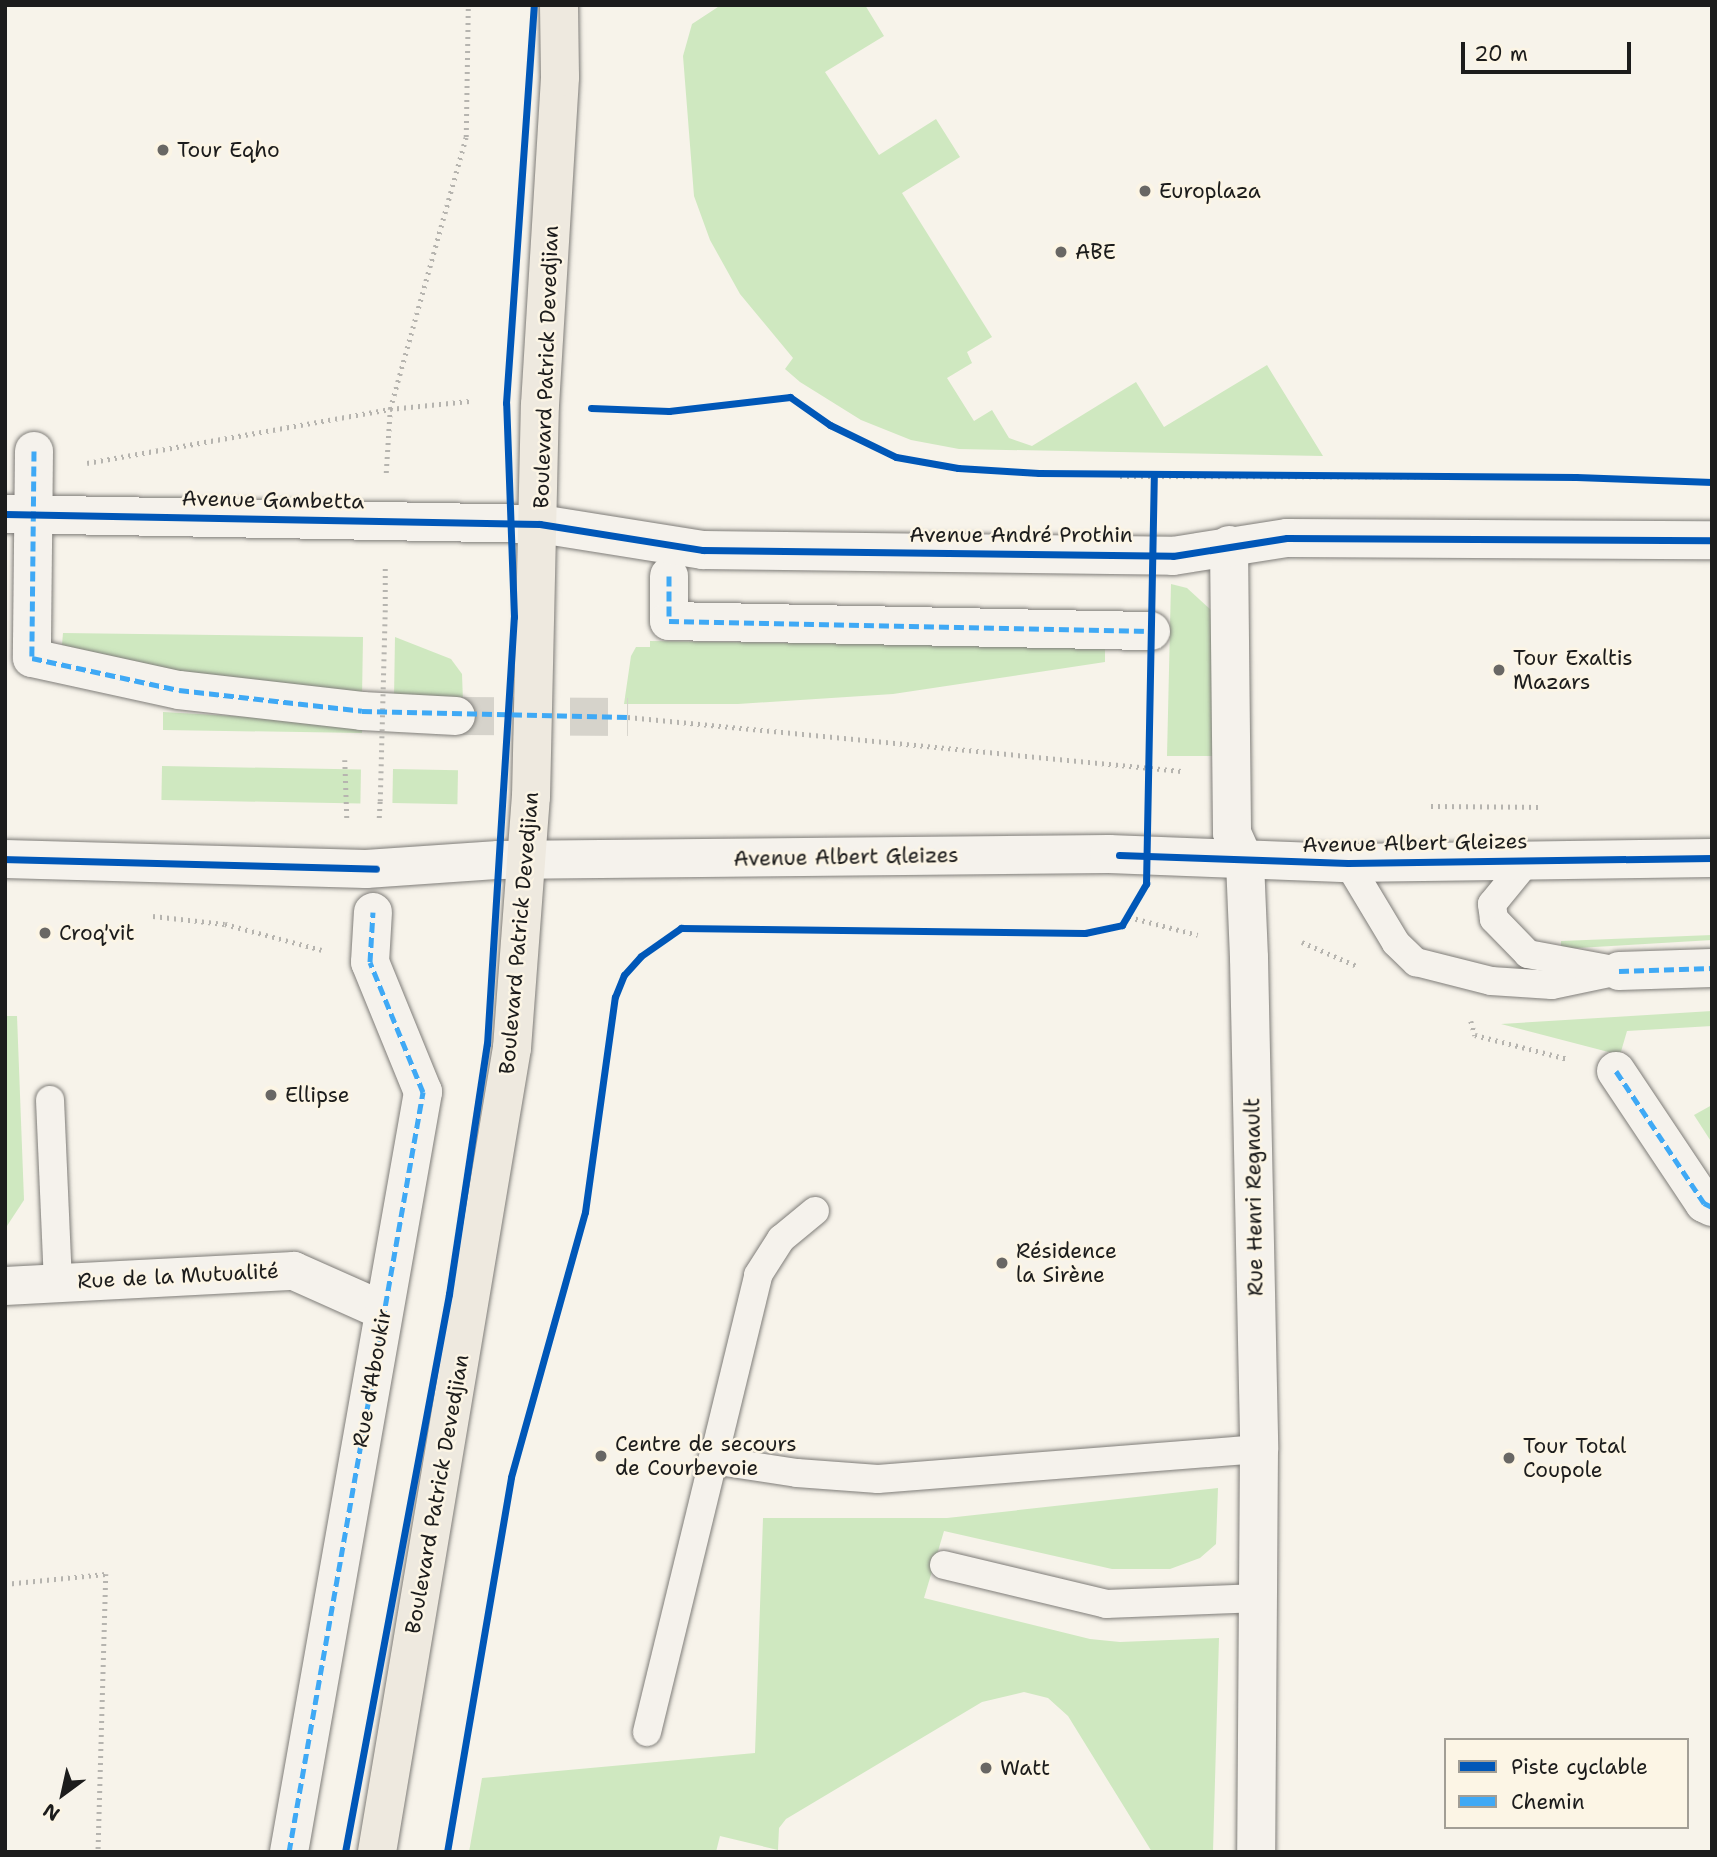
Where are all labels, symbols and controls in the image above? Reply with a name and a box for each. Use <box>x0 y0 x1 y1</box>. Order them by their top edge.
scale bar <box>1465 28 1635 72</box>
text: 20 m <box>1474 40 1528 68</box>
place label: Tour Eqho <box>177 137 280 163</box>
marker: Tour Eqho <box>155 142 171 158</box>
place label: Europlaza <box>1159 178 1261 204</box>
marker: Europlaza <box>1137 183 1153 199</box>
street label: Boulevard Patrick Devedjian <box>528 225 564 509</box>
place label: ABE <box>1075 239 1116 265</box>
marker: ABE <box>1053 244 1069 260</box>
street label: Avenue Gambetta <box>181 486 365 514</box>
street label: Avenue André Prothin <box>909 522 1133 548</box>
place label: Tour Exaltis Mazars <box>1513 645 1633 695</box>
marker: Tour Exaltis Mazars <box>1491 662 1507 678</box>
street label: Boulevard Patrick Devedjian <box>494 791 544 1075</box>
street label: Avenue Albert Gleizes <box>1302 828 1528 858</box>
street label: Avenue Albert Gleizes <box>733 842 959 872</box>
place label: Croq'vit <box>59 920 135 946</box>
marker: Croq'vit <box>37 925 53 941</box>
place label: Ellipse <box>285 1082 350 1108</box>
marker: Ellipse <box>263 1087 279 1103</box>
street label: Rue Henri Regnault <box>1240 1098 1268 1296</box>
place label: Résidence la Sirène <box>1016 1238 1117 1288</box>
marker: Résidence la Sirène <box>994 1255 1010 1271</box>
street label: Rue de la Mutualité <box>77 1258 279 1294</box>
street label: Rue d'Aboukir <box>347 1307 397 1449</box>
street label: Boulevard Patrick Devedjian <box>400 1352 474 1636</box>
place label: Centre de secours de Courbevoie <box>615 1431 797 1481</box>
place label: Tour Total Coupole <box>1523 1433 1626 1483</box>
marker: Centre de secours de Courbevoie <box>593 1448 609 1464</box>
marker: Tour Total Coupole <box>1501 1450 1517 1466</box>
legend <box>1444 1738 1689 1829</box>
text: Piste cyclable <box>1511 1753 1648 1781</box>
place label: Watt <box>1000 1755 1050 1781</box>
north arrow <box>28 1759 98 1829</box>
marker: Watt <box>978 1760 994 1776</box>
text: Chemin <box>1511 1788 1585 1816</box>
text: N <box>38 1797 64 1827</box>

